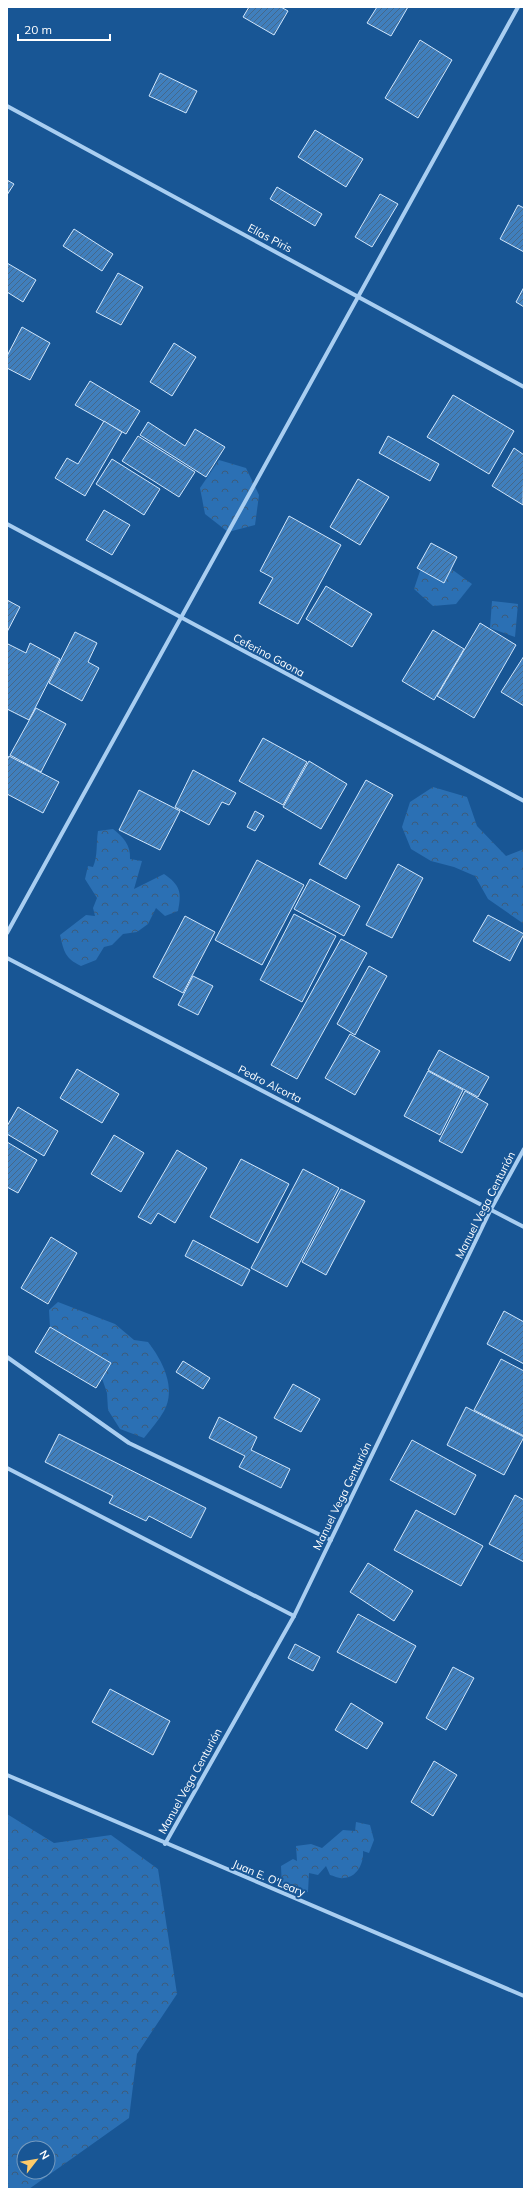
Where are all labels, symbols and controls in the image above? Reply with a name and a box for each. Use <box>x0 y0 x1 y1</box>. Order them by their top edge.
scale bar <box>18 16 110 42</box>
text: 20 m <box>24 22 52 37</box>
street label: Elías Piris <box>245 220 295 256</box>
street label: Ceferino Gaona <box>231 630 307 680</box>
street label: Pedro Alcorta <box>236 1062 304 1106</box>
street label: Manuel Vega Centurión <box>452 1149 518 1261</box>
street label: Manuel Vega Centurión <box>310 1440 374 1552</box>
street label: Manuel Vega Centurión <box>155 1726 225 1836</box>
street label: Juan E. O'Leary <box>231 1856 308 1900</box>
north arrow <box>16 2140 56 2180</box>
text: N <box>36 2148 53 2162</box>

